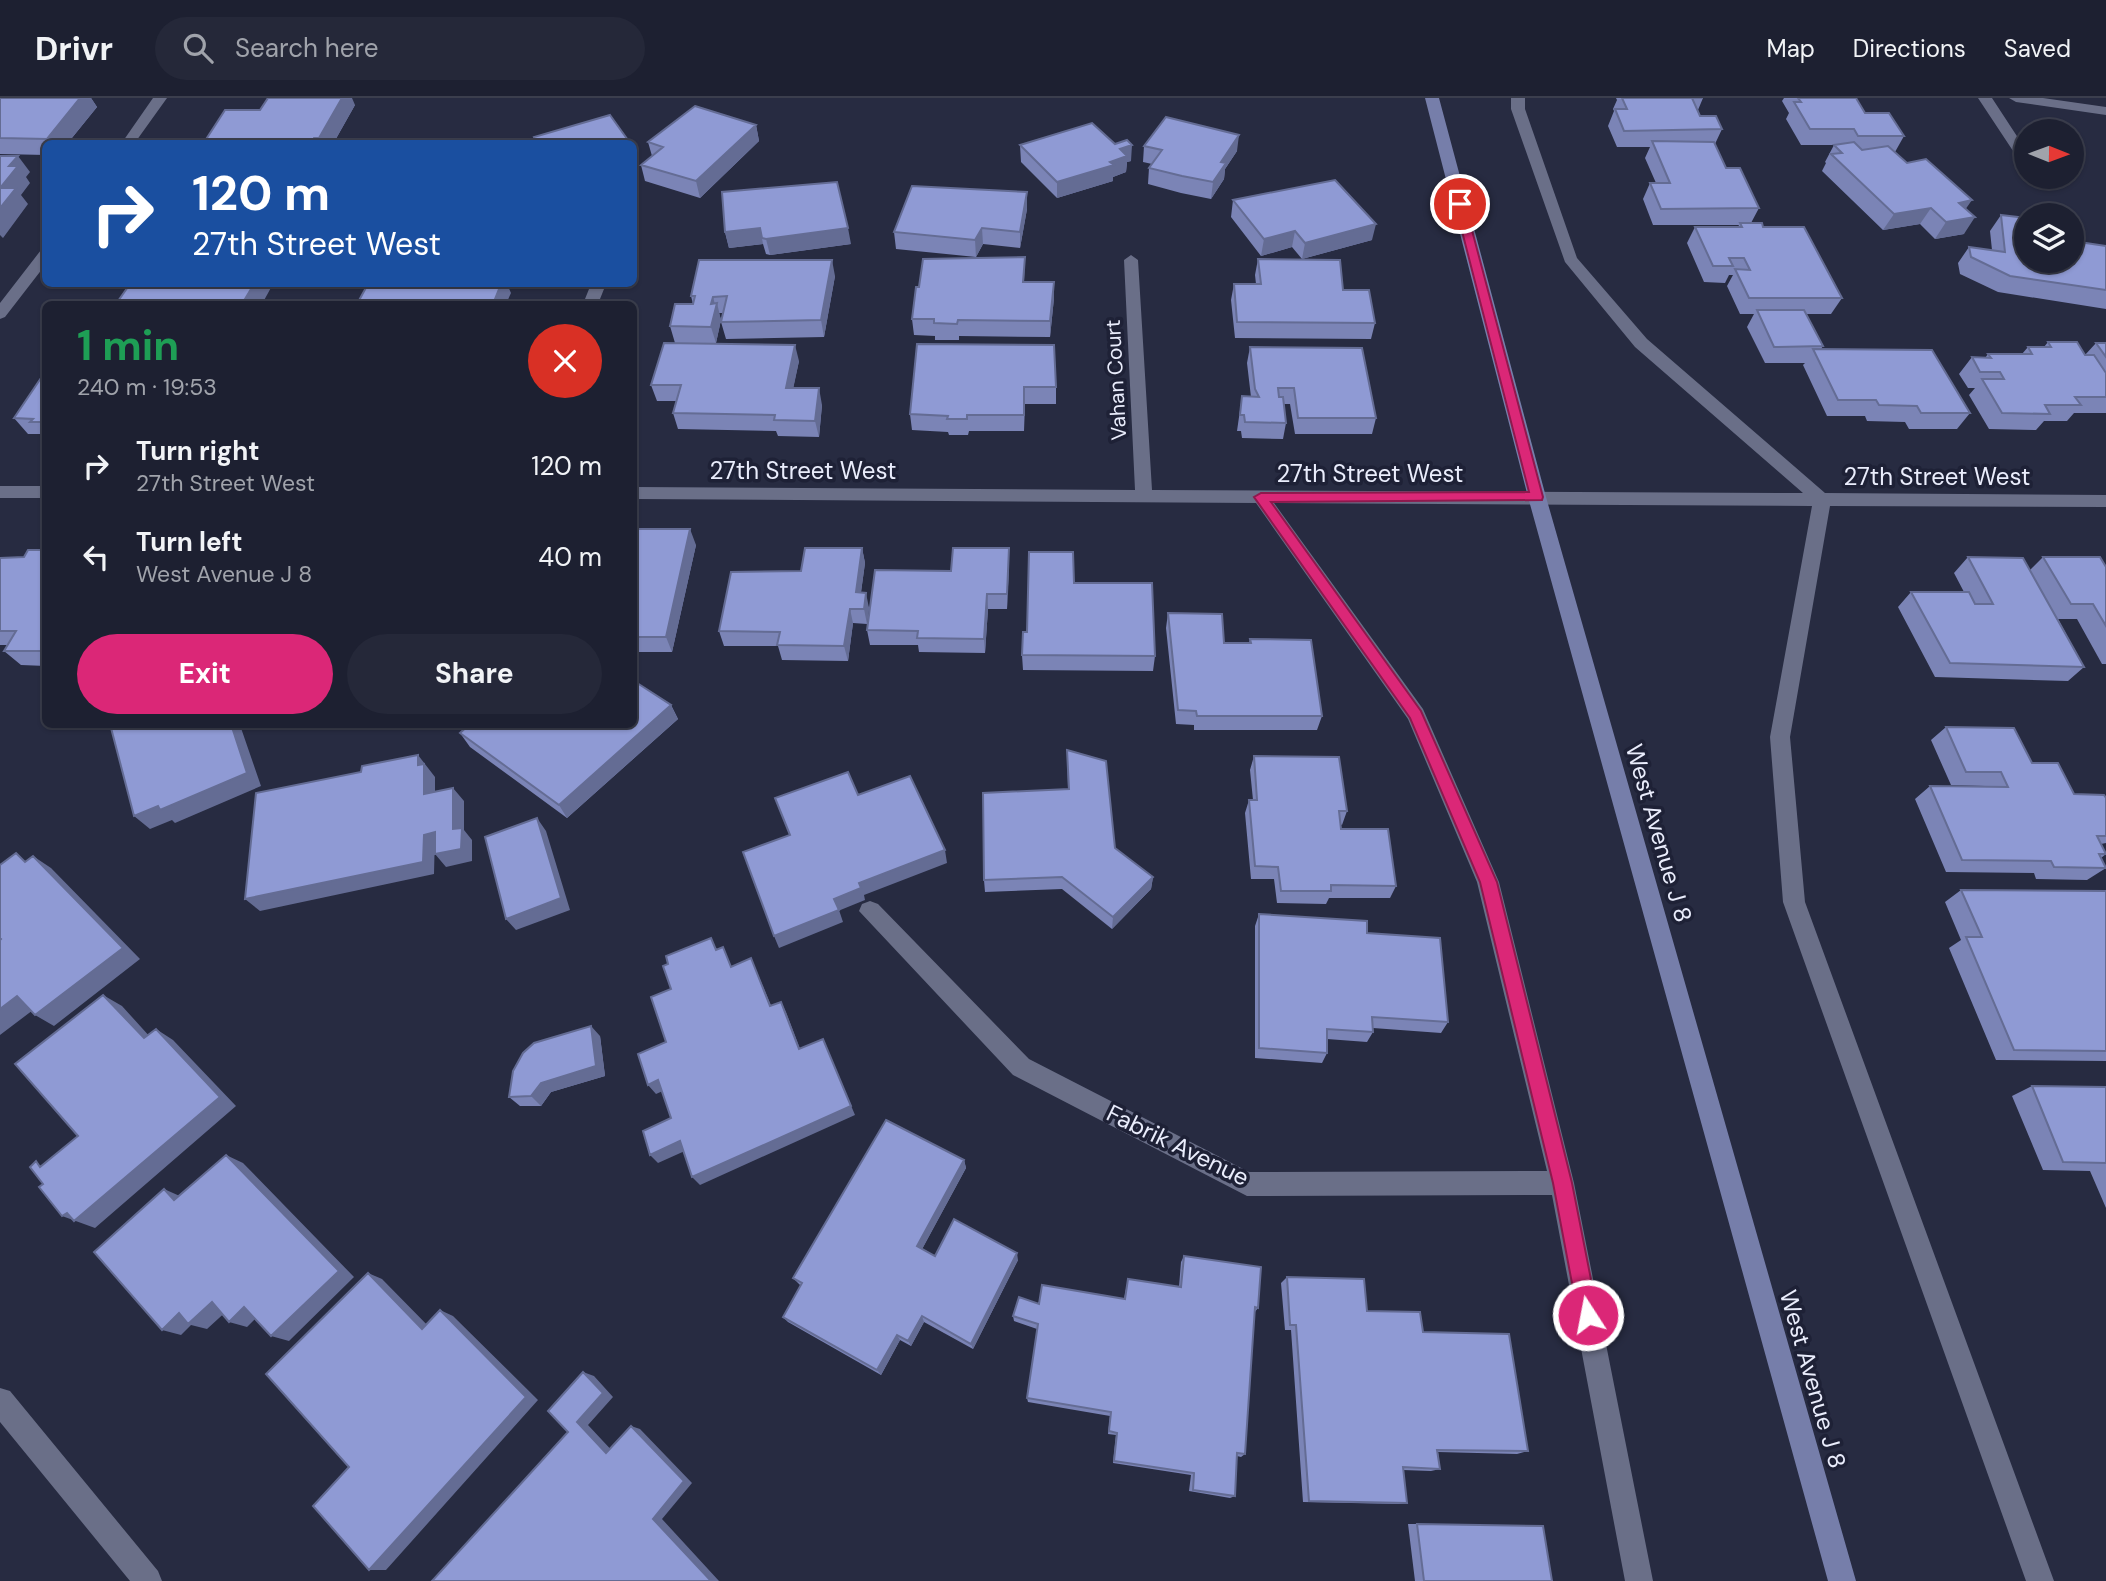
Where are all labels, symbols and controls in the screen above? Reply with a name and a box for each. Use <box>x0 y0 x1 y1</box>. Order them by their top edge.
search box <box>155 17 645 80</box>
text: Drivr <box>35 27 113 70</box>
icon: search <box>179 29 217 67</box>
text: Search here <box>235 31 378 65</box>
text: Map <box>1767 33 1815 64</box>
text: Directions <box>1853 33 1966 64</box>
text: Saved <box>2004 33 2071 64</box>
north arrow <box>2014 119 2084 189</box>
map controls <box>2014 119 2084 273</box>
text: 120 m <box>192 161 330 225</box>
icon: right <box>77 168 168 259</box>
pin <box>1430 174 1490 234</box>
icon: arrive <box>1441 185 1479 223</box>
button: layers <box>2014 203 2084 273</box>
text: 27th Street West <box>192 223 441 265</box>
text: 1 min <box>77 318 179 373</box>
street label: Vahan Court <box>1099 319 1133 441</box>
button: close <box>528 324 602 398</box>
text: 240 m · 19:53 <box>77 372 217 402</box>
text: Turn right <box>136 434 260 468</box>
icon: right <box>77 447 115 485</box>
text: 120 m <box>531 449 602 483</box>
street label: 27th Street West <box>710 455 896 486</box>
street label: 27th Street West <box>1277 458 1463 489</box>
street label: 27th Street West <box>1844 461 2030 492</box>
text: 27th Street West <box>136 468 315 498</box>
text: Turn left <box>136 525 243 559</box>
icon: left <box>77 538 115 576</box>
text: 40 m <box>538 540 602 574</box>
text: West Avenue J 8 <box>136 559 312 589</box>
button: Exit <box>77 634 333 714</box>
button: Share <box>347 634 602 714</box>
street label: West Avenue J 8 <box>1619 740 1699 926</box>
street label: Fabrik Avenue <box>1102 1097 1254 1193</box>
position arrow <box>1551 1278 1625 1352</box>
street label: West Avenue J 8 <box>1773 1286 1853 1472</box>

